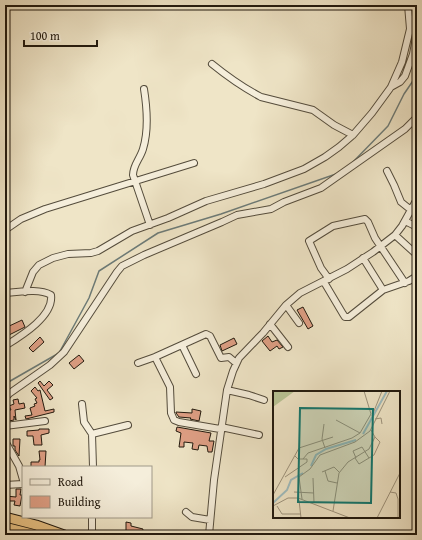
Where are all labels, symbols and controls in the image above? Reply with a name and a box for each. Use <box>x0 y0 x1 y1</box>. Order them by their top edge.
scale bar <box>24 22 97 48</box>
text: 100 m <box>30 27 60 44</box>
inset map <box>273 391 400 518</box>
legend <box>22 466 152 518</box>
text: Road <box>58 473 84 490</box>
text: Building <box>58 493 101 510</box>

